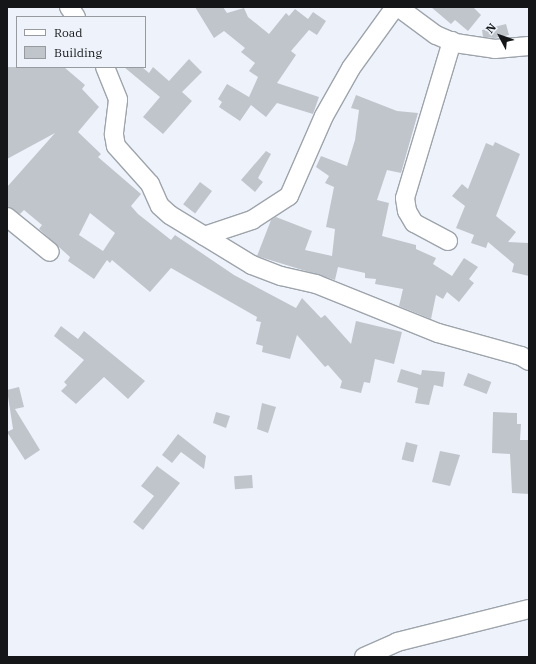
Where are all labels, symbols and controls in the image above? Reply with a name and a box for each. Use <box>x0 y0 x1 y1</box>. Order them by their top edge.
legend <box>16 16 146 68</box>
north arrow <box>480 16 520 56</box>
text: N <box>483 20 499 36</box>
text: Road <box>54 25 83 40</box>
text: Building <box>54 45 102 60</box>

